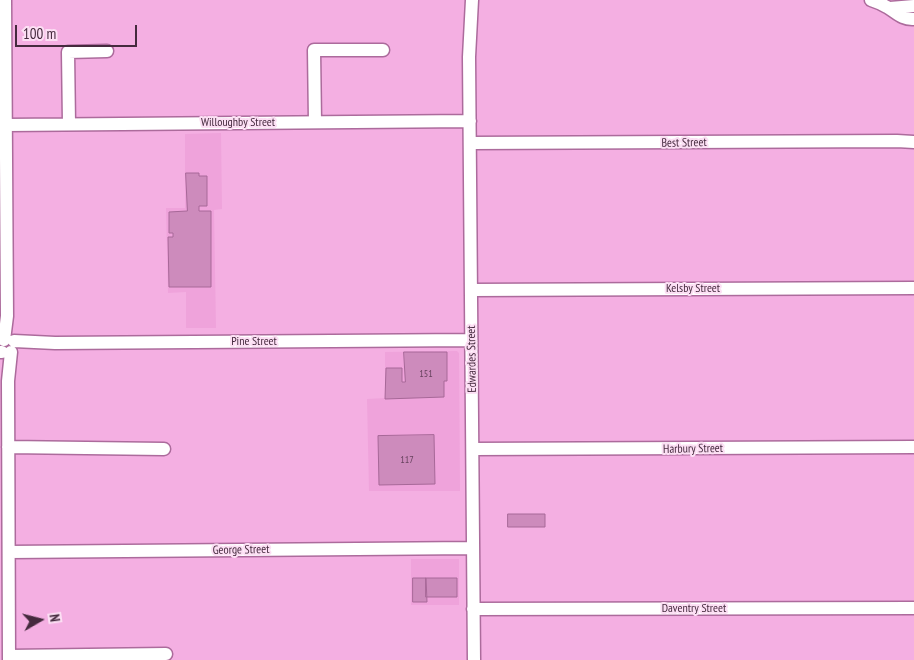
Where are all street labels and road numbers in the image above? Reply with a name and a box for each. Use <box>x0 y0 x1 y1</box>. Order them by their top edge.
street label: Willoughby Street <box>201 116 275 130</box>
street label: Best Street <box>661 135 707 151</box>
street label: Kelsby Street <box>666 282 720 296</box>
street label: Edwardes Street <box>464 325 480 393</box>
street label: Pine Street <box>231 335 277 349</box>
street label: Harbury Street <box>663 441 723 457</box>
street label: George Street <box>212 542 270 558</box>
street label: Daventry Street <box>662 602 726 616</box>

